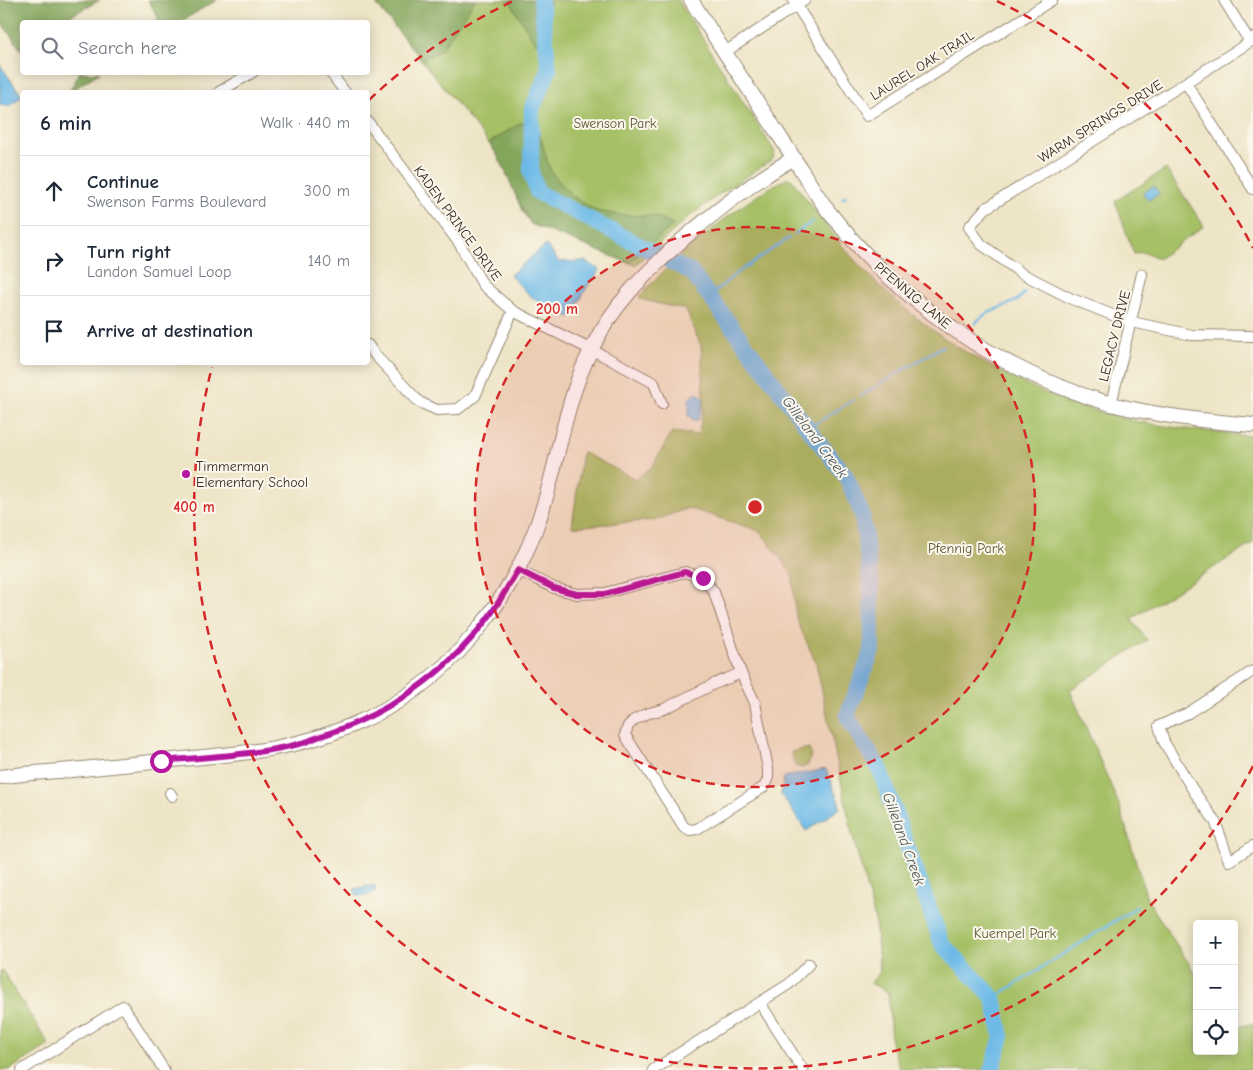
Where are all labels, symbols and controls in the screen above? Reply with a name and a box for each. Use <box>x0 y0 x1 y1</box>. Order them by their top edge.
search box <box>20 20 370 75</box>
street label: LAUREL OAK TRAIL <box>867 27 977 104</box>
icon: search <box>38 34 66 62</box>
text: Search here <box>78 37 177 59</box>
street label: WARM SPRINGS DRIVE <box>1035 76 1166 167</box>
text: 6 min <box>40 111 92 135</box>
text: Walk · 440 m <box>260 114 350 132</box>
park label: Swenson Park <box>573 115 657 132</box>
street label: KADEN PRINCE DRIVE <box>410 162 505 284</box>
text: Continue <box>87 171 159 193</box>
icon: ahead <box>40 177 68 205</box>
text: 300 m <box>304 182 350 200</box>
text: Swenson Farms Boulevard <box>87 193 266 211</box>
text: Turn right <box>87 241 171 263</box>
icon: right <box>40 247 68 275</box>
text: 140 m <box>308 252 350 270</box>
street label: PFENNIG LANE <box>871 258 955 333</box>
text: Landon Samuel Loop <box>87 263 231 281</box>
street label: LEGACY DRIVE <box>1095 289 1134 384</box>
text: 200 m <box>536 300 578 318</box>
icon: arrive <box>40 317 68 345</box>
text: Arrive at destination <box>87 320 253 342</box>
water label: Gilleland Creek <box>778 393 852 482</box>
place label: Timmerman Elementary School <box>196 458 308 491</box>
marker: Timmerman Elementary School <box>180 468 192 480</box>
text: 400 m <box>173 498 215 516</box>
centre of rings <box>746 498 764 516</box>
park label: Pfennig Park <box>928 540 1004 557</box>
route end <box>692 567 715 590</box>
route start <box>150 750 173 773</box>
water label: Gilleland Creek <box>879 790 929 889</box>
map controls <box>1193 920 1238 1055</box>
button: + <box>1193 920 1238 965</box>
park label: Kuempel Park <box>974 925 1057 942</box>
button: − <box>1193 965 1238 1010</box>
button: locate <box>1193 1010 1238 1055</box>

